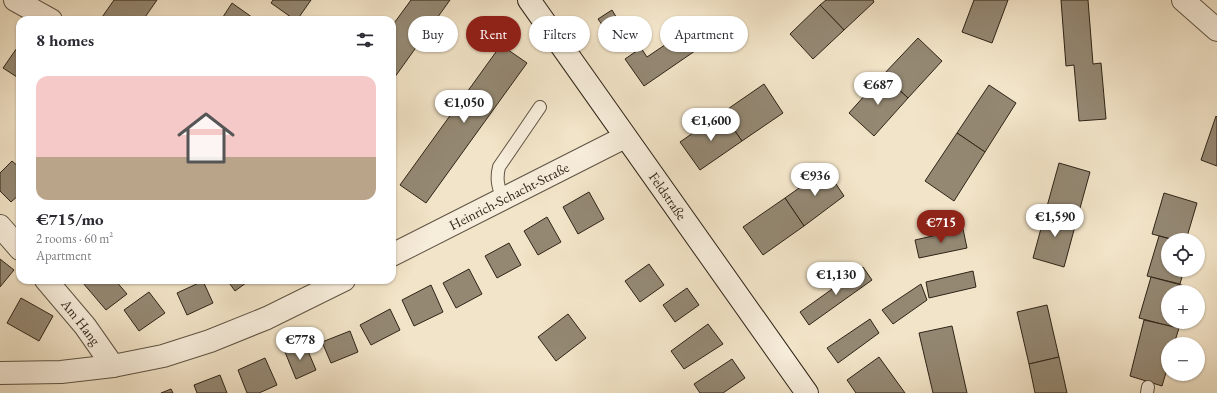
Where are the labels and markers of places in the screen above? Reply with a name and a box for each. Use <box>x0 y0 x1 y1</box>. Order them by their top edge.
pin: €687 <box>854 72 902 106</box>
pin: €1,050 <box>431 90 497 124</box>
pin: €1,600 <box>678 108 744 142</box>
pin: €936 <box>791 163 839 197</box>
pin: €1,590 <box>1022 204 1088 238</box>
pin: €715 <box>917 210 965 244</box>
pin: €1,130 <box>803 262 869 296</box>
pin: €778 <box>276 327 324 361</box>

